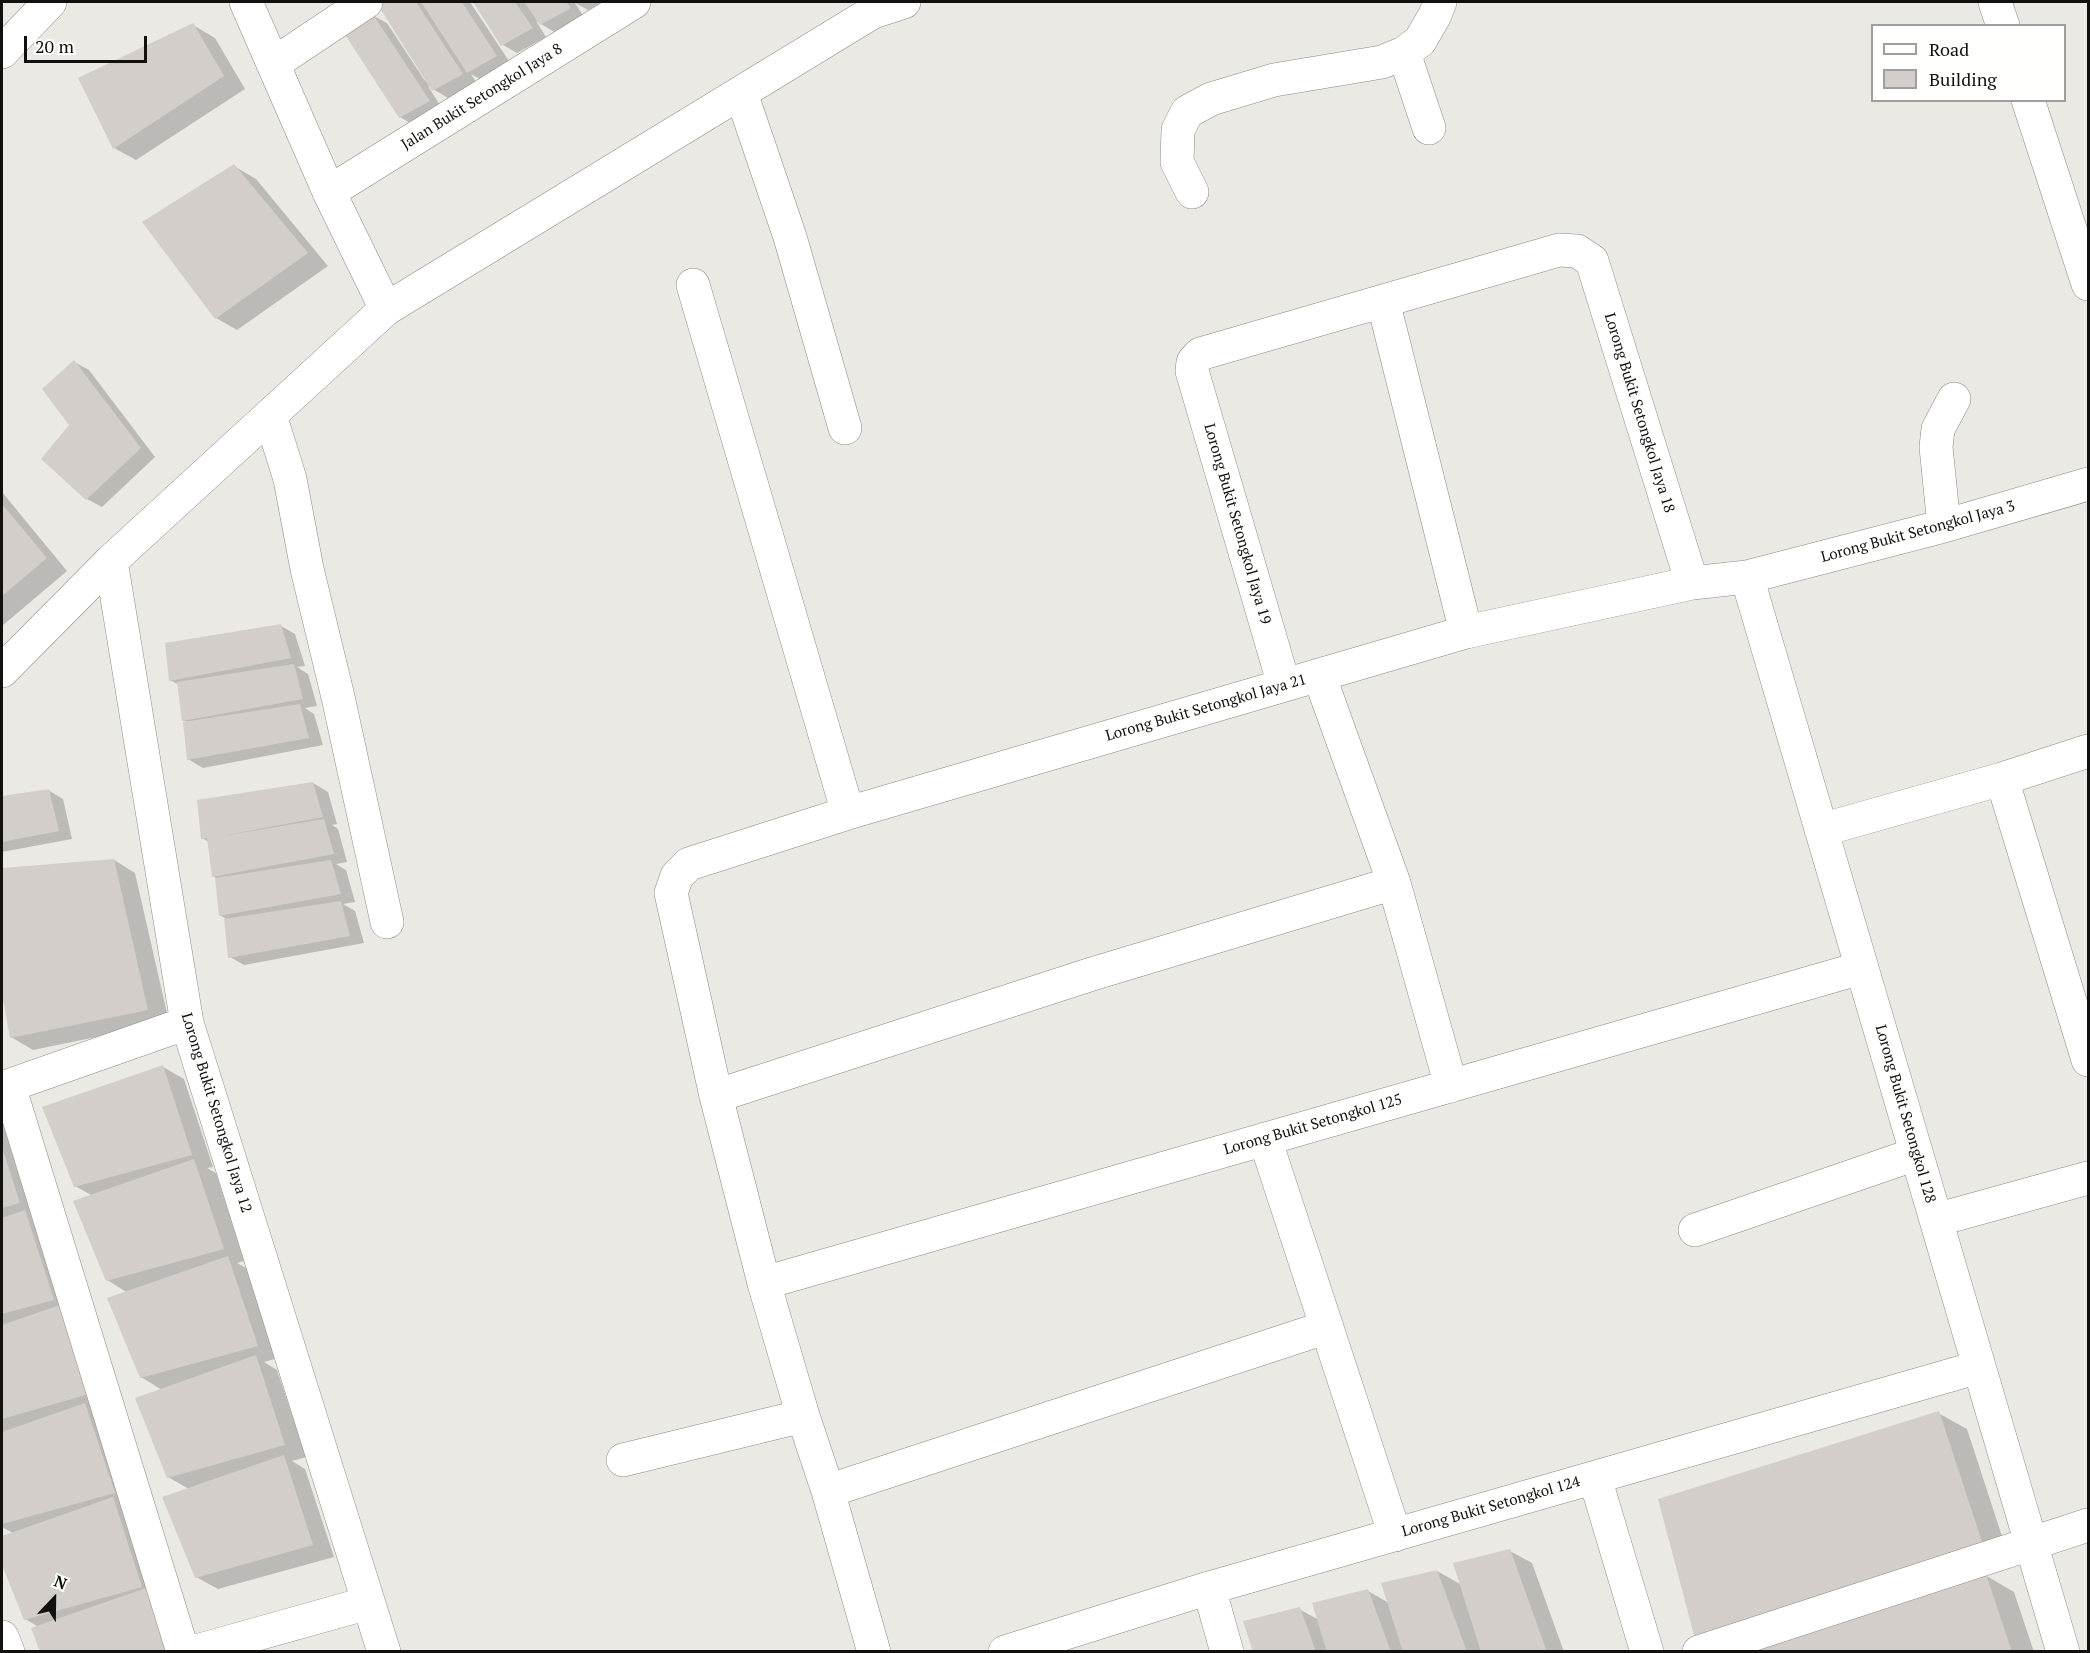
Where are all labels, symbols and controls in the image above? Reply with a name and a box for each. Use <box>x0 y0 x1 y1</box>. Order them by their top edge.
scale bar <box>27 24 150 62</box>
legend <box>1871 24 2066 102</box>
text: 20 m <box>35 34 74 58</box>
text: Road <box>1929 37 1969 61</box>
street label: Jalan Bukit Setongkol Jaya 8 <box>398 40 566 154</box>
text: Building <box>1929 67 1997 91</box>
street label: Lorong Bukit Setongkol Jaya 18 <box>1600 311 1678 515</box>
street label: Lorong Bukit Setongkol Jaya 19 <box>1200 422 1274 626</box>
street label: Lorong Bukit Setongkol Jaya 3 <box>1819 497 2017 567</box>
street label: Lorong Bukit Setongkol Jaya 21 <box>1104 671 1308 745</box>
street label: Lorong Bukit Setongkol Jaya 12 <box>177 1011 255 1215</box>
street label: Lorong Bukit Setongkol 128 <box>1871 1023 1939 1205</box>
street label: Lorong Bukit Setongkol 125 <box>1222 1091 1404 1159</box>
street label: Lorong Bukit Setongkol 124 <box>1400 1473 1582 1541</box>
north arrow <box>24 1569 84 1629</box>
text: N <box>51 1570 70 1595</box>

